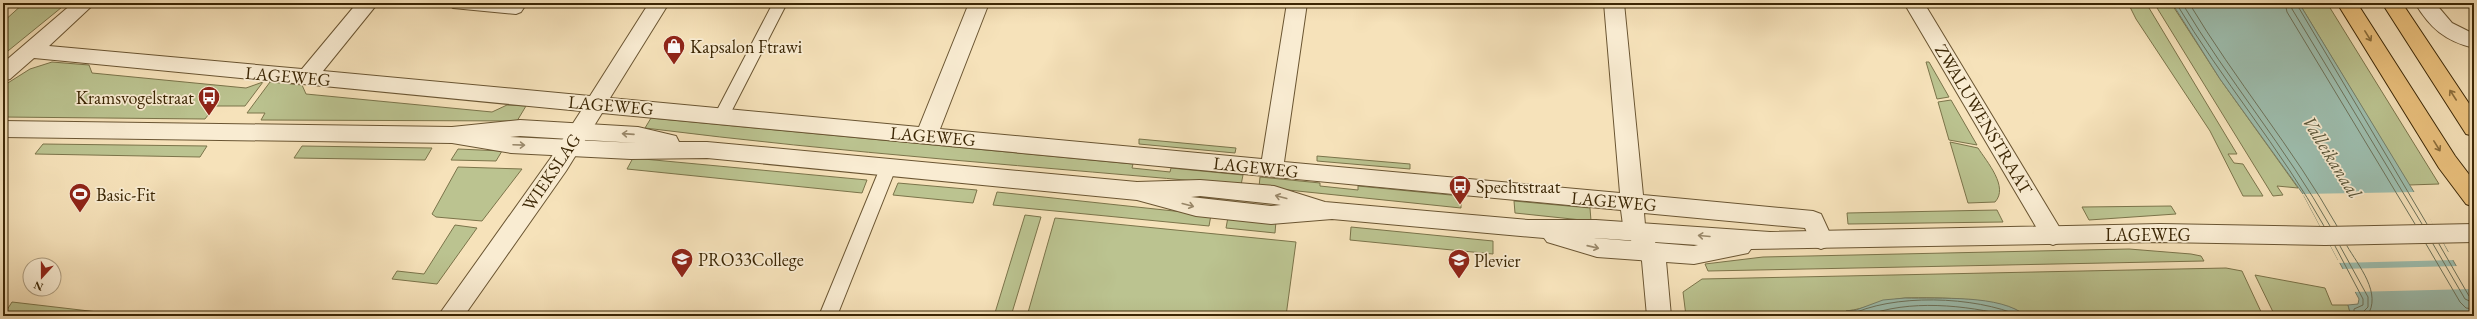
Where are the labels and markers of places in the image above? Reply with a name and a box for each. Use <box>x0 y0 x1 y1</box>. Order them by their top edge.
shop icon: Kapsalon Ftrawi <box>661 33 687 66</box>
place label: Kapsalon Ftrawi <box>690 35 803 58</box>
bus stop icon: Kramsvogelstraat <box>196 84 222 117</box>
place label: Kramsvogelstraat <box>76 86 194 109</box>
bus stop icon: Spechtstraat <box>1447 173 1473 206</box>
place label: Spechtstraat <box>1476 175 1561 198</box>
sports icon: Basic-Fit <box>67 181 93 214</box>
place label: Basic-Fit <box>96 183 156 206</box>
school or university icon: PRO33College <box>669 246 695 279</box>
school or university icon: Plevier <box>1446 247 1472 280</box>
place label: PRO33College <box>698 248 804 271</box>
place label: Plevier <box>1474 249 1521 272</box>

